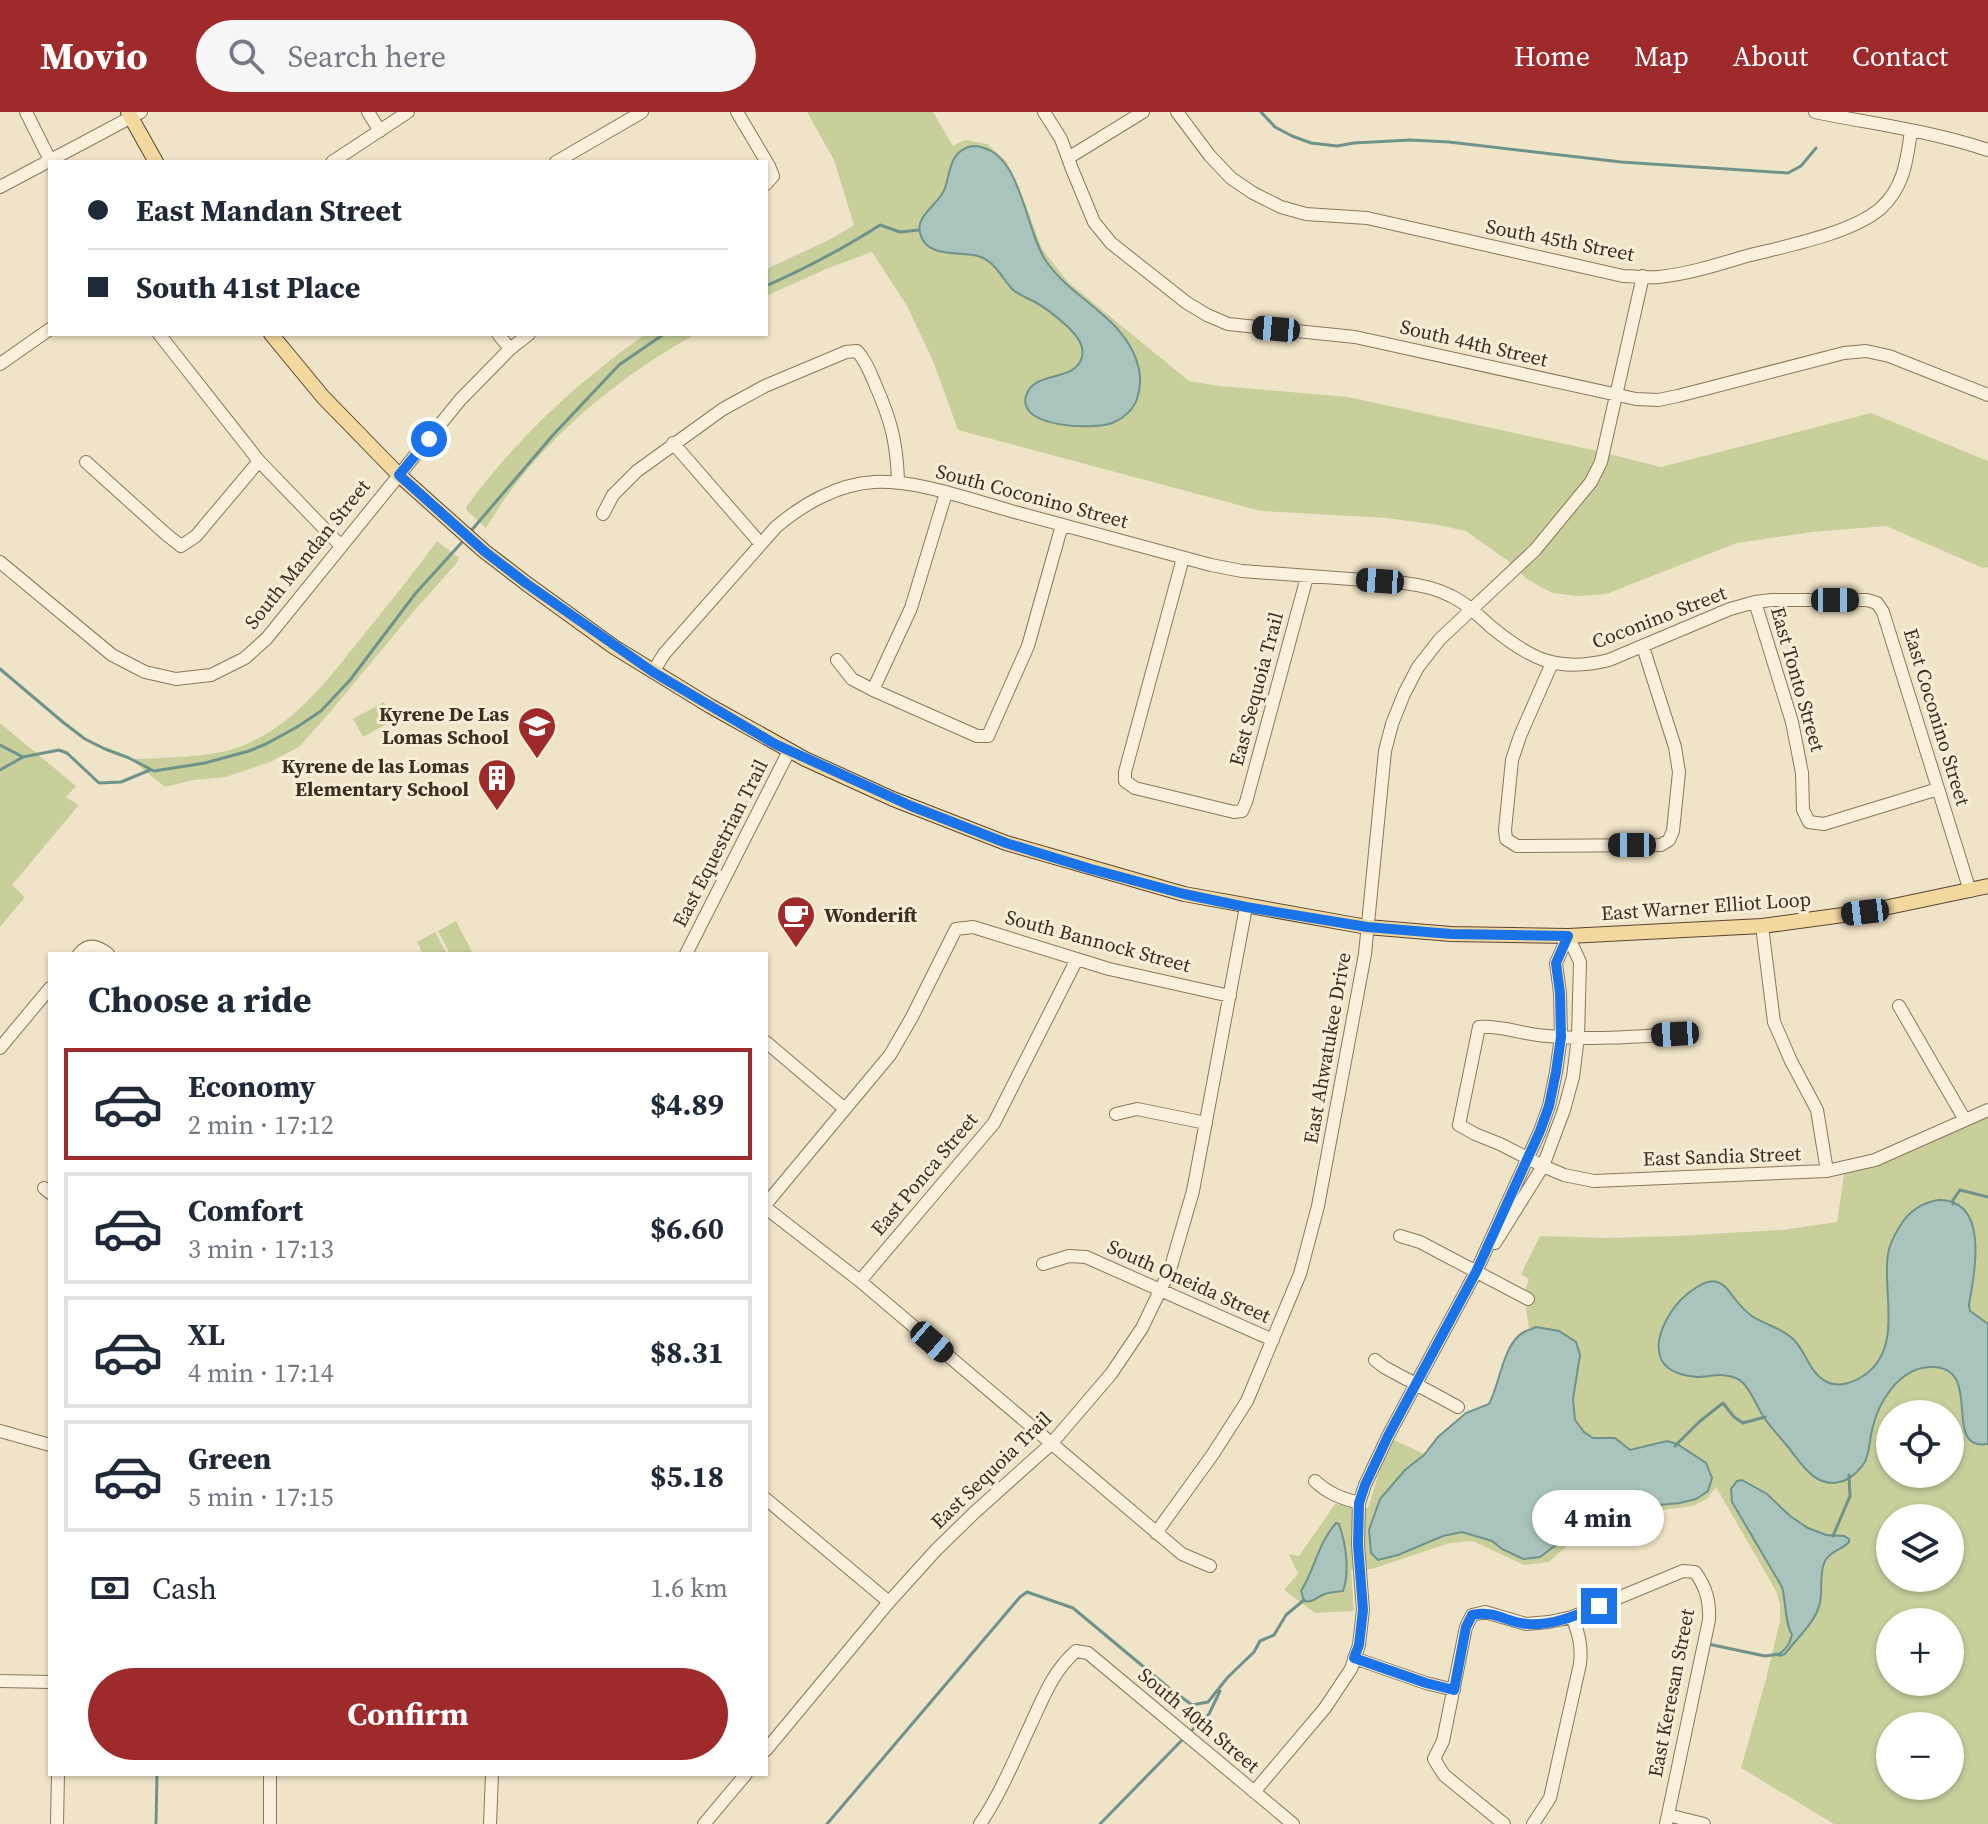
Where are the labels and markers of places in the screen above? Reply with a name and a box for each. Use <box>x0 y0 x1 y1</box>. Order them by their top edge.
place label: Kyrene De Las Lomas School <box>379 700 509 751</box>
school or university icon: Kyrene De Las Lomas School <box>516 705 558 760</box>
place label: Kyrene de las Lomas Elementary School <box>282 752 469 803</box>
building icon: Kyrene de las Lomas Elementary School <box>476 757 518 812</box>
cafe icon: Wonderift <box>775 894 817 949</box>
place label: Wonderift <box>824 901 917 929</box>

